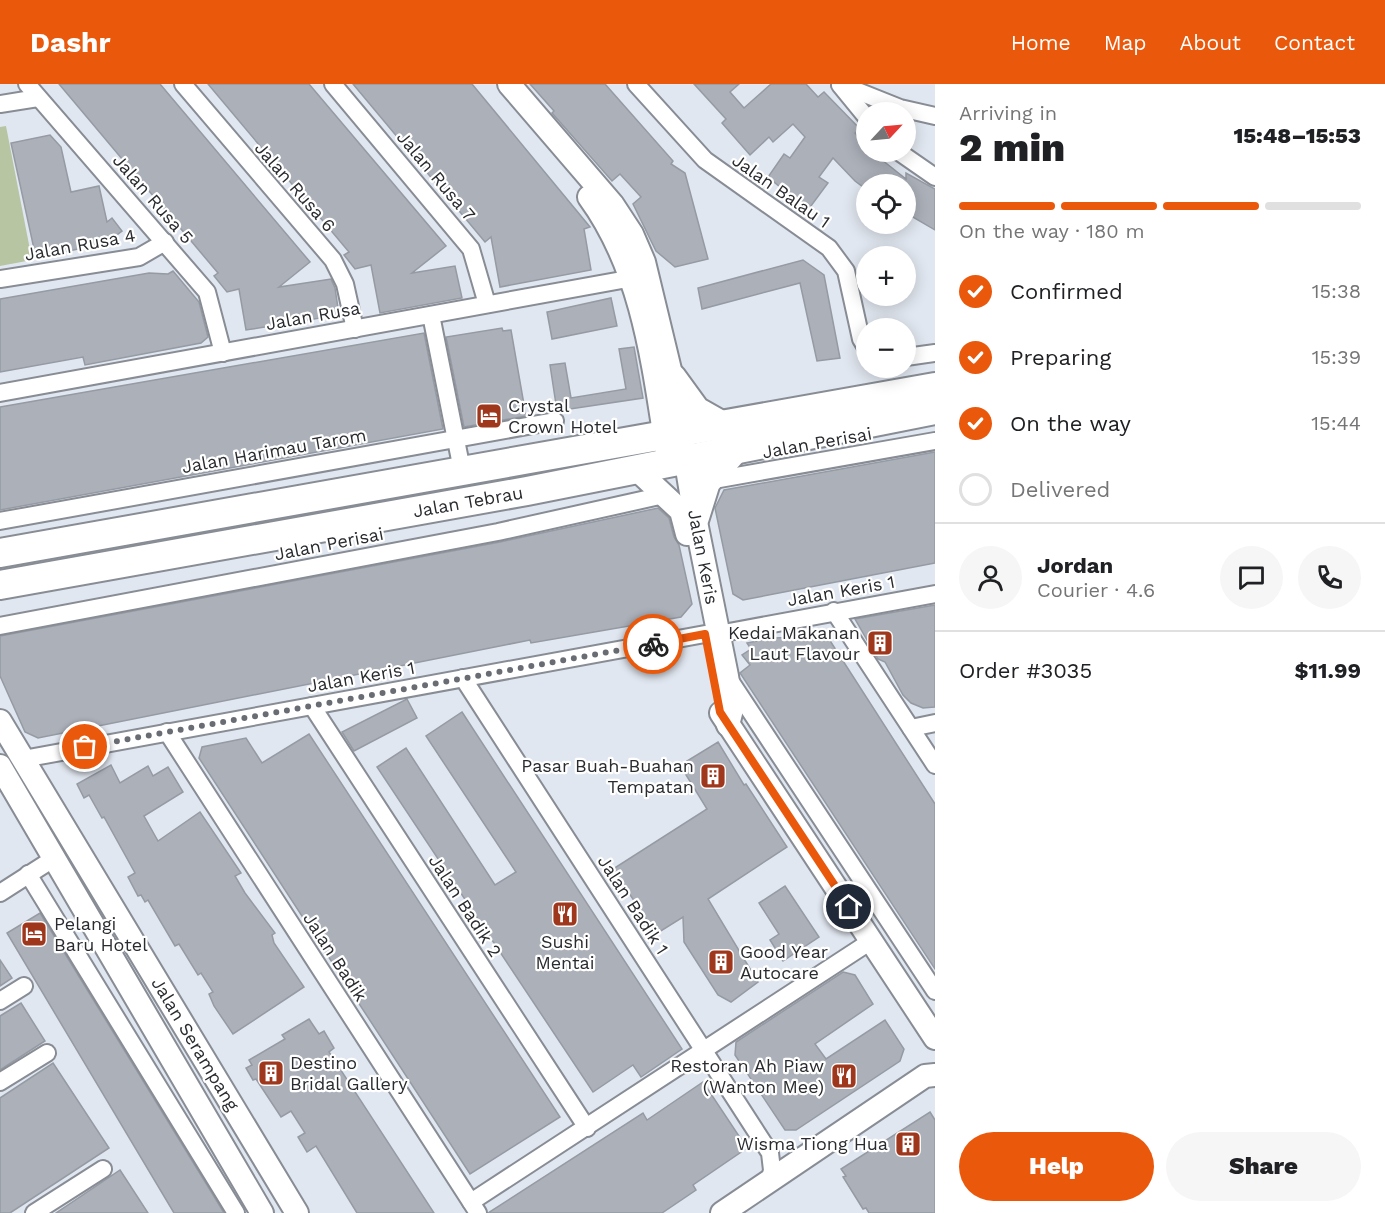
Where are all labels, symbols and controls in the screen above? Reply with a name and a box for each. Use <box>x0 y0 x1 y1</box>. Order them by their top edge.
text: Dashr <box>30 26 110 59</box>
text: Home <box>1011 30 1071 55</box>
text: Map <box>1104 30 1147 55</box>
text: About <box>1180 30 1241 55</box>
text: Contact <box>1274 30 1355 55</box>
text: Arriving in <box>959 101 1057 125</box>
north arrow <box>856 102 916 162</box>
map controls <box>856 102 916 378</box>
text: 15:48–15:53 <box>1233 123 1361 148</box>
text: 2 min <box>959 125 1065 170</box>
street label: Jalan Rusa 7 <box>393 127 480 225</box>
street label: Jalan Rusa 6 <box>251 137 340 236</box>
street label: Jalan Balau 1 <box>728 149 834 232</box>
street label: Jalan Rusa 5 <box>109 150 198 248</box>
button: locate <box>856 174 916 234</box>
text: On the way · 180 m <box>959 219 1145 243</box>
street label: Jalan Rusa 4 <box>23 224 137 265</box>
button: + <box>856 246 916 306</box>
icon: check <box>959 275 992 308</box>
text: Confirmed <box>1010 279 1123 304</box>
text: 15:38 <box>1312 279 1361 303</box>
street label: Jalan Rusa <box>264 297 362 334</box>
button: − <box>856 318 916 378</box>
icon: check <box>959 341 992 374</box>
text: Preparing <box>1010 345 1111 370</box>
text: 15:39 <box>1312 345 1361 369</box>
place label: Crystal Crown Hotel <box>508 395 618 437</box>
hotel icon: Crystal Crown Hotel <box>474 401 504 431</box>
icon: check <box>959 407 992 440</box>
text: On the way <box>1010 411 1131 436</box>
text: 15:44 <box>1311 411 1361 435</box>
street label: Jalan Perisai <box>761 423 873 462</box>
street label: Jalan Harimau Tarom <box>180 424 368 477</box>
text: Delivered <box>1010 477 1110 502</box>
street label: Jalan Tebrau <box>411 481 525 522</box>
street label: Jalan Keris <box>684 508 723 606</box>
street label: Jalan Perisai <box>273 523 385 564</box>
button: person <box>959 546 1022 609</box>
button: chat <box>1220 546 1283 609</box>
button: phone <box>1298 546 1361 609</box>
text: Jordan <box>1037 553 1113 578</box>
street label: Jalan Keris 1 <box>785 571 896 610</box>
text: Courier · 4.6 <box>1037 578 1155 602</box>
courier <box>623 614 683 674</box>
place label: Kedai Makanan Laut Flavour <box>728 622 860 664</box>
icon: bike <box>637 628 670 661</box>
building icon: Kedai Makanan Laut Flavour <box>865 628 895 658</box>
street label: Jalan Keris 1 <box>305 657 416 696</box>
text: Order #3035 <box>959 658 1092 683</box>
text: $11.99 <box>1294 658 1361 683</box>
pin <box>59 721 110 772</box>
icon: bag <box>68 730 101 763</box>
place label: Pasar Buah-Buahan Tempatan <box>521 755 694 797</box>
building icon: Pasar Buah-Buahan Tempatan <box>698 761 728 791</box>
street label: Jalan Badik 2 <box>425 851 506 961</box>
street label: Jalan Badik 1 <box>594 851 673 958</box>
pin <box>823 881 874 932</box>
icon: home <box>832 890 865 923</box>
restaurant icon: Sushi Mentai <box>550 899 580 929</box>
street label: Jalan Badik <box>299 909 372 1005</box>
place label: Pelangi Baru Hotel <box>54 913 148 955</box>
hotel icon: Pelangi Baru Hotel <box>19 919 49 949</box>
place label: Sushi Mentai <box>535 931 595 973</box>
place label: Good Year Autocare <box>740 941 828 983</box>
building icon: Good Year Autocare <box>706 947 736 977</box>
street label: Jalan Serampang <box>147 973 244 1114</box>
place label: Destino Bridal Gallery <box>290 1052 408 1094</box>
place label: Restoran Ah Piaw (Wanton Mee) <box>670 1055 824 1097</box>
building icon: Destino Bridal Gallery <box>256 1058 286 1088</box>
restaurant icon: Restoran Ah Piaw (Wanton Mee) <box>829 1061 859 1091</box>
building icon: Wisma Tiong Hua <box>893 1129 923 1159</box>
button: Help <box>959 1132 1154 1201</box>
button: Share <box>1166 1132 1361 1201</box>
place label: Wisma Tiong Hua <box>736 1133 888 1154</box>

